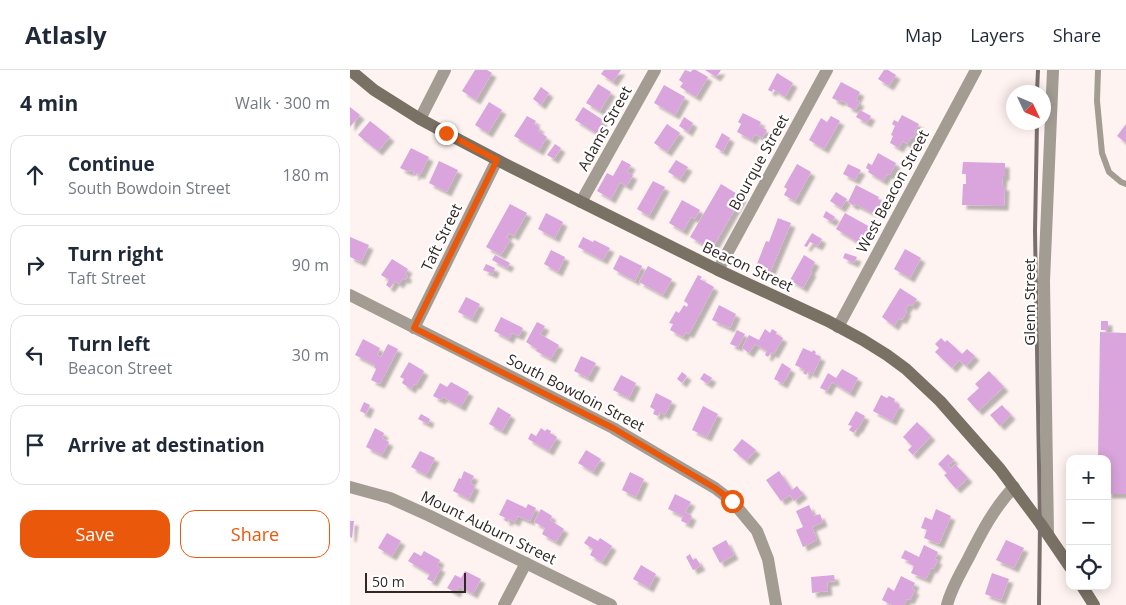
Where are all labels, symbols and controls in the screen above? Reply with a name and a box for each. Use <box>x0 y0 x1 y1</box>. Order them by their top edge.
text: Atlasly <box>25 18 107 51</box>
text: Map <box>905 23 942 47</box>
text: Layers <box>970 23 1025 47</box>
text: Share <box>1053 23 1101 47</box>
street label: Adams Street <box>573 82 635 174</box>
north arrow <box>1006 85 1051 130</box>
text: 4 min <box>20 89 78 117</box>
text: Walk · 300 m <box>235 92 330 114</box>
street label: Bourque Street <box>723 111 793 213</box>
route end <box>435 122 458 145</box>
street label: West Beacon Street <box>851 126 933 256</box>
text: Continue <box>68 151 155 177</box>
icon: ahead <box>21 161 49 189</box>
text: 180 m <box>283 164 329 186</box>
text: South Bowdoin Street <box>68 177 230 199</box>
street label: Taft Street <box>416 200 466 274</box>
street label: Beacon Street <box>700 236 796 296</box>
text: Turn right <box>68 241 163 267</box>
icon: right <box>21 251 49 279</box>
text: 90 m <box>292 254 329 276</box>
street label: Glenn Street <box>1019 258 1039 346</box>
text: Taft Street <box>68 267 146 289</box>
text: Turn left <box>68 331 150 357</box>
icon: left <box>21 341 49 369</box>
text: 30 m <box>292 344 329 366</box>
street label: South Bowdoin Street <box>504 349 648 435</box>
text: Beacon Street <box>68 357 172 379</box>
icon: arrive <box>21 431 49 459</box>
text: Arrive at destination <box>68 432 265 458</box>
map controls <box>1066 455 1111 590</box>
button: + <box>1066 455 1111 500</box>
street label: Mount Auburn Street <box>418 485 560 569</box>
route start <box>721 490 744 513</box>
button: − <box>1066 500 1111 545</box>
button: Save <box>20 510 170 558</box>
button: Share <box>180 510 330 558</box>
button: locate <box>1066 545 1111 590</box>
scale bar <box>365 570 466 593</box>
text: 50 m <box>372 572 405 591</box>

